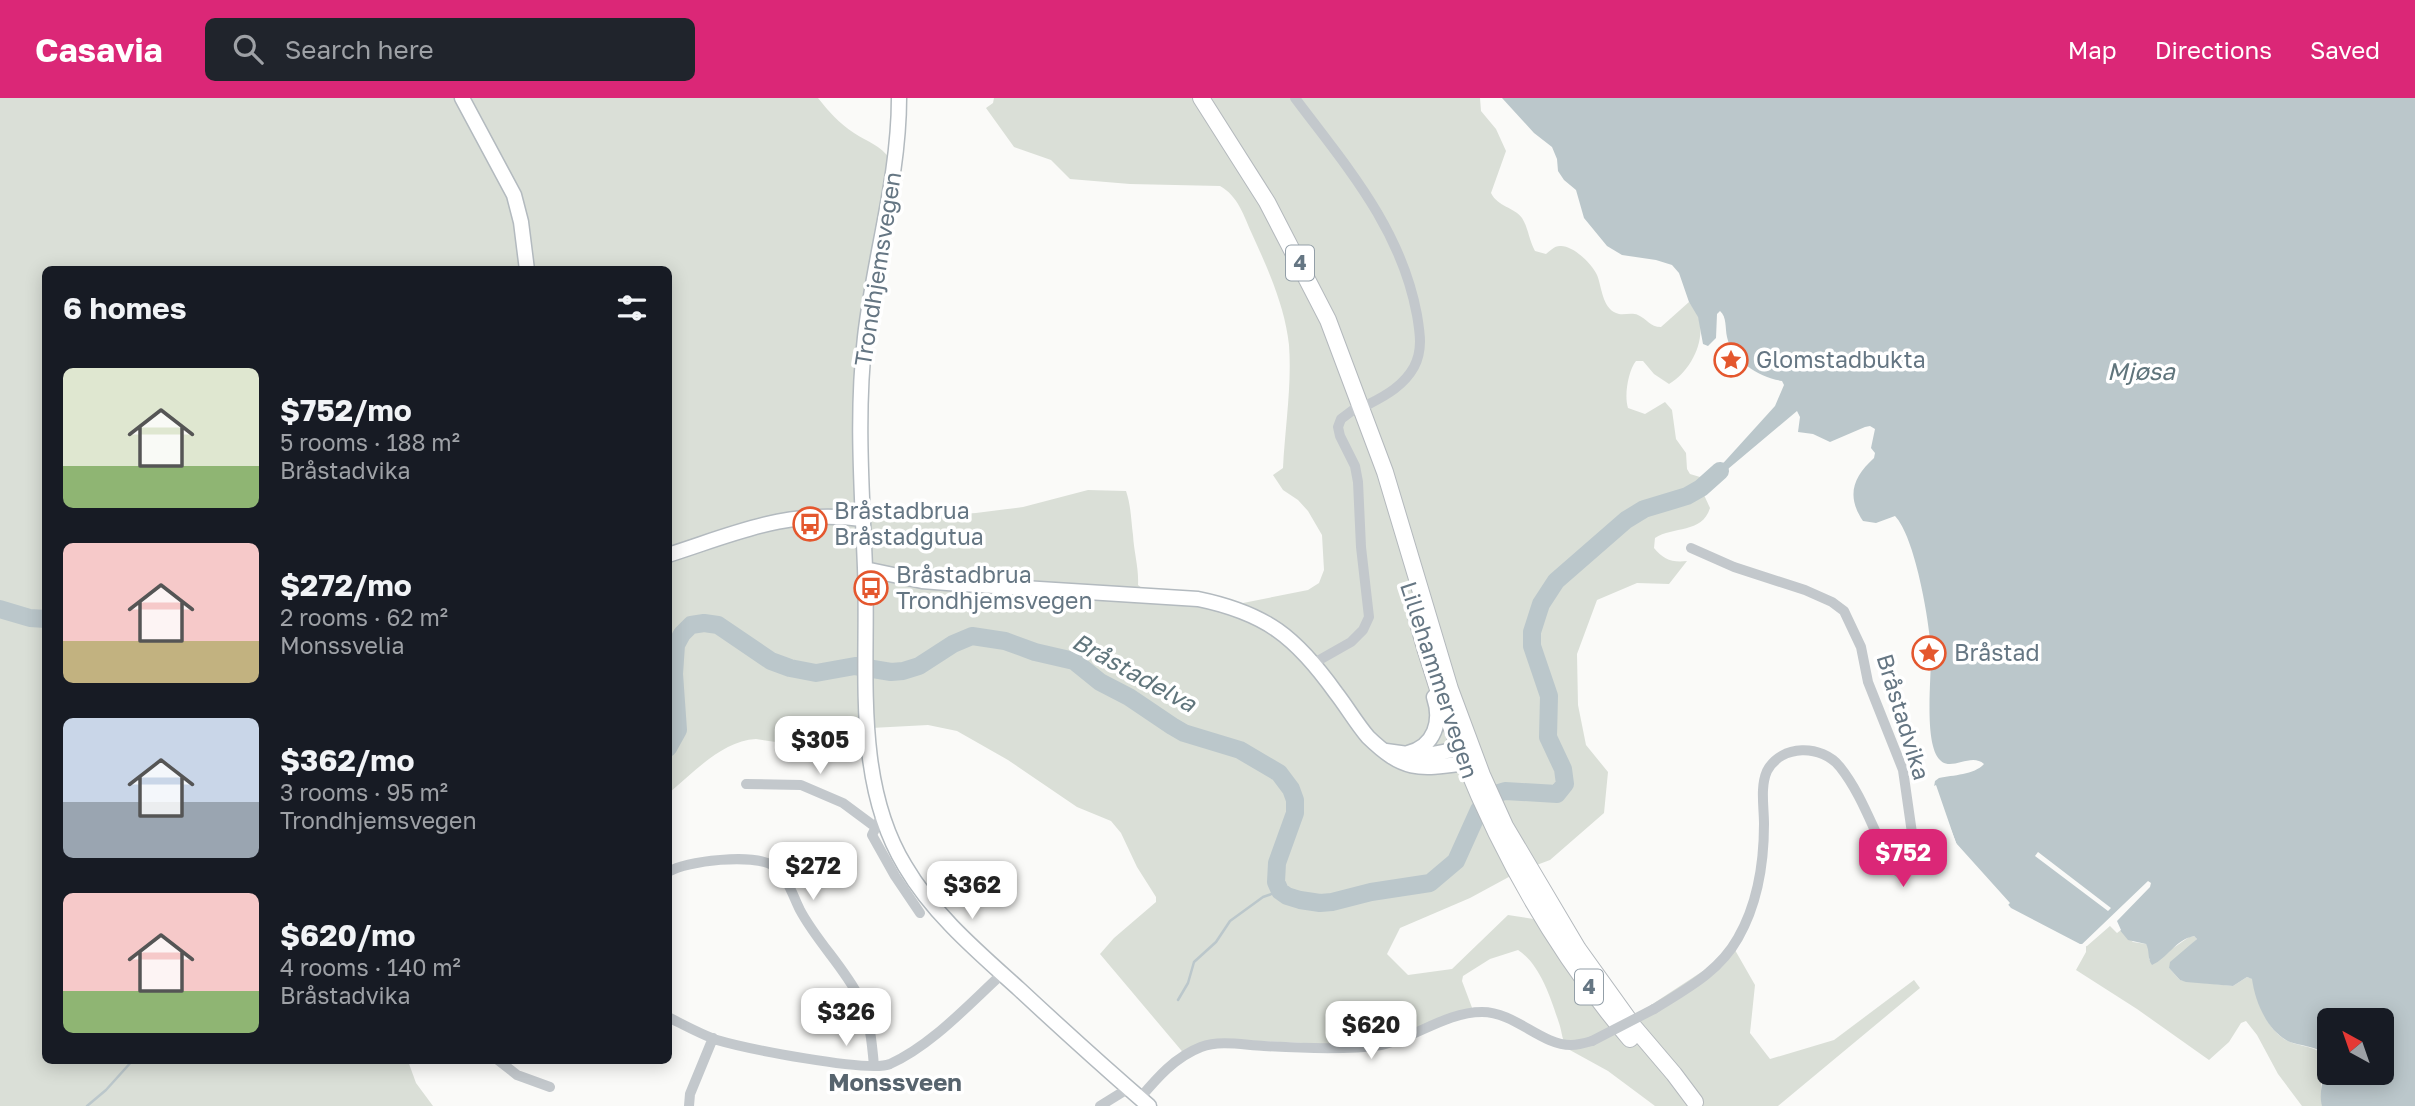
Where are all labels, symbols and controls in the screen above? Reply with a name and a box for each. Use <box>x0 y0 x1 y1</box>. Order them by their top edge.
search box <box>205 18 695 81</box>
text: Casavia <box>35 30 163 69</box>
icon: search <box>229 30 267 68</box>
text: Search here <box>285 34 434 65</box>
text: Map <box>2068 35 2117 64</box>
text: Directions <box>2155 35 2272 64</box>
text: Saved <box>2310 35 2380 64</box>
street label: Trondhjemsvegen <box>848 170 906 368</box>
road number: 4 <box>1286 246 1314 280</box>
icon: filters <box>613 289 651 327</box>
text: 6 homes <box>63 290 186 326</box>
place icon: Glomstadbukta <box>1712 341 1750 379</box>
place label: Glomstadbukta <box>1756 345 1926 373</box>
water label: Mjøsa <box>2107 356 2176 386</box>
text: $752/mo <box>280 392 412 428</box>
icon: home <box>119 396 203 480</box>
text: 5 rooms · 188 m² <box>280 428 460 456</box>
text: Bråstadvika <box>280 456 410 484</box>
place label: Bråstadbrua Bråstadgutua <box>834 496 984 550</box>
bus stop icon: Bråstadbrua Bråstadgutua <box>791 505 829 543</box>
place label: Bråstadbrua Trondhjemsvegen <box>896 560 1093 614</box>
text: $272/mo <box>280 567 412 603</box>
bus stop icon: Bråstadbrua Trondhjemsvegen <box>852 569 890 607</box>
icon: home <box>119 571 203 655</box>
street label: Lillehammervegen <box>1395 578 1485 782</box>
text: 2 rooms · 62 m² <box>280 603 448 631</box>
water label: Bråstadelva <box>1068 626 1203 718</box>
text: Monssvelia <box>280 631 404 659</box>
place icon: Bråstad <box>1910 634 1948 672</box>
place label: Bråstad <box>1954 638 2040 666</box>
street label: Bråstadvika <box>1871 650 1936 783</box>
pin: $305 <box>779 716 861 776</box>
text: $305 <box>791 725 849 753</box>
text: $362/mo <box>280 742 414 778</box>
icon: home <box>119 746 203 830</box>
text: 3 rooms · 95 m² <box>280 778 448 806</box>
text: Trondhjemsvegen <box>280 806 477 834</box>
pin: $752 <box>1862 830 1944 889</box>
text: $752 <box>1875 838 1931 866</box>
pin: $272 <box>772 842 854 902</box>
text: $272 <box>785 851 841 879</box>
pin: $362 <box>931 862 1013 921</box>
text: $362 <box>943 870 1001 898</box>
text: $620/mo <box>280 917 416 953</box>
icon: home <box>119 921 203 1005</box>
text: 4 rooms · 140 m² <box>280 953 461 981</box>
road number: 4 <box>1575 970 1603 1004</box>
text: Bråstadvika <box>280 981 410 1009</box>
pin: $326 <box>805 988 887 1048</box>
text: $326 <box>817 997 875 1025</box>
pin: $620 <box>1330 1002 1412 1061</box>
north arrow <box>2317 1008 2394 1085</box>
map controls <box>2317 1008 2394 1085</box>
text: $620 <box>1342 1010 1401 1038</box>
district label: Monssveen <box>828 1067 962 1096</box>

